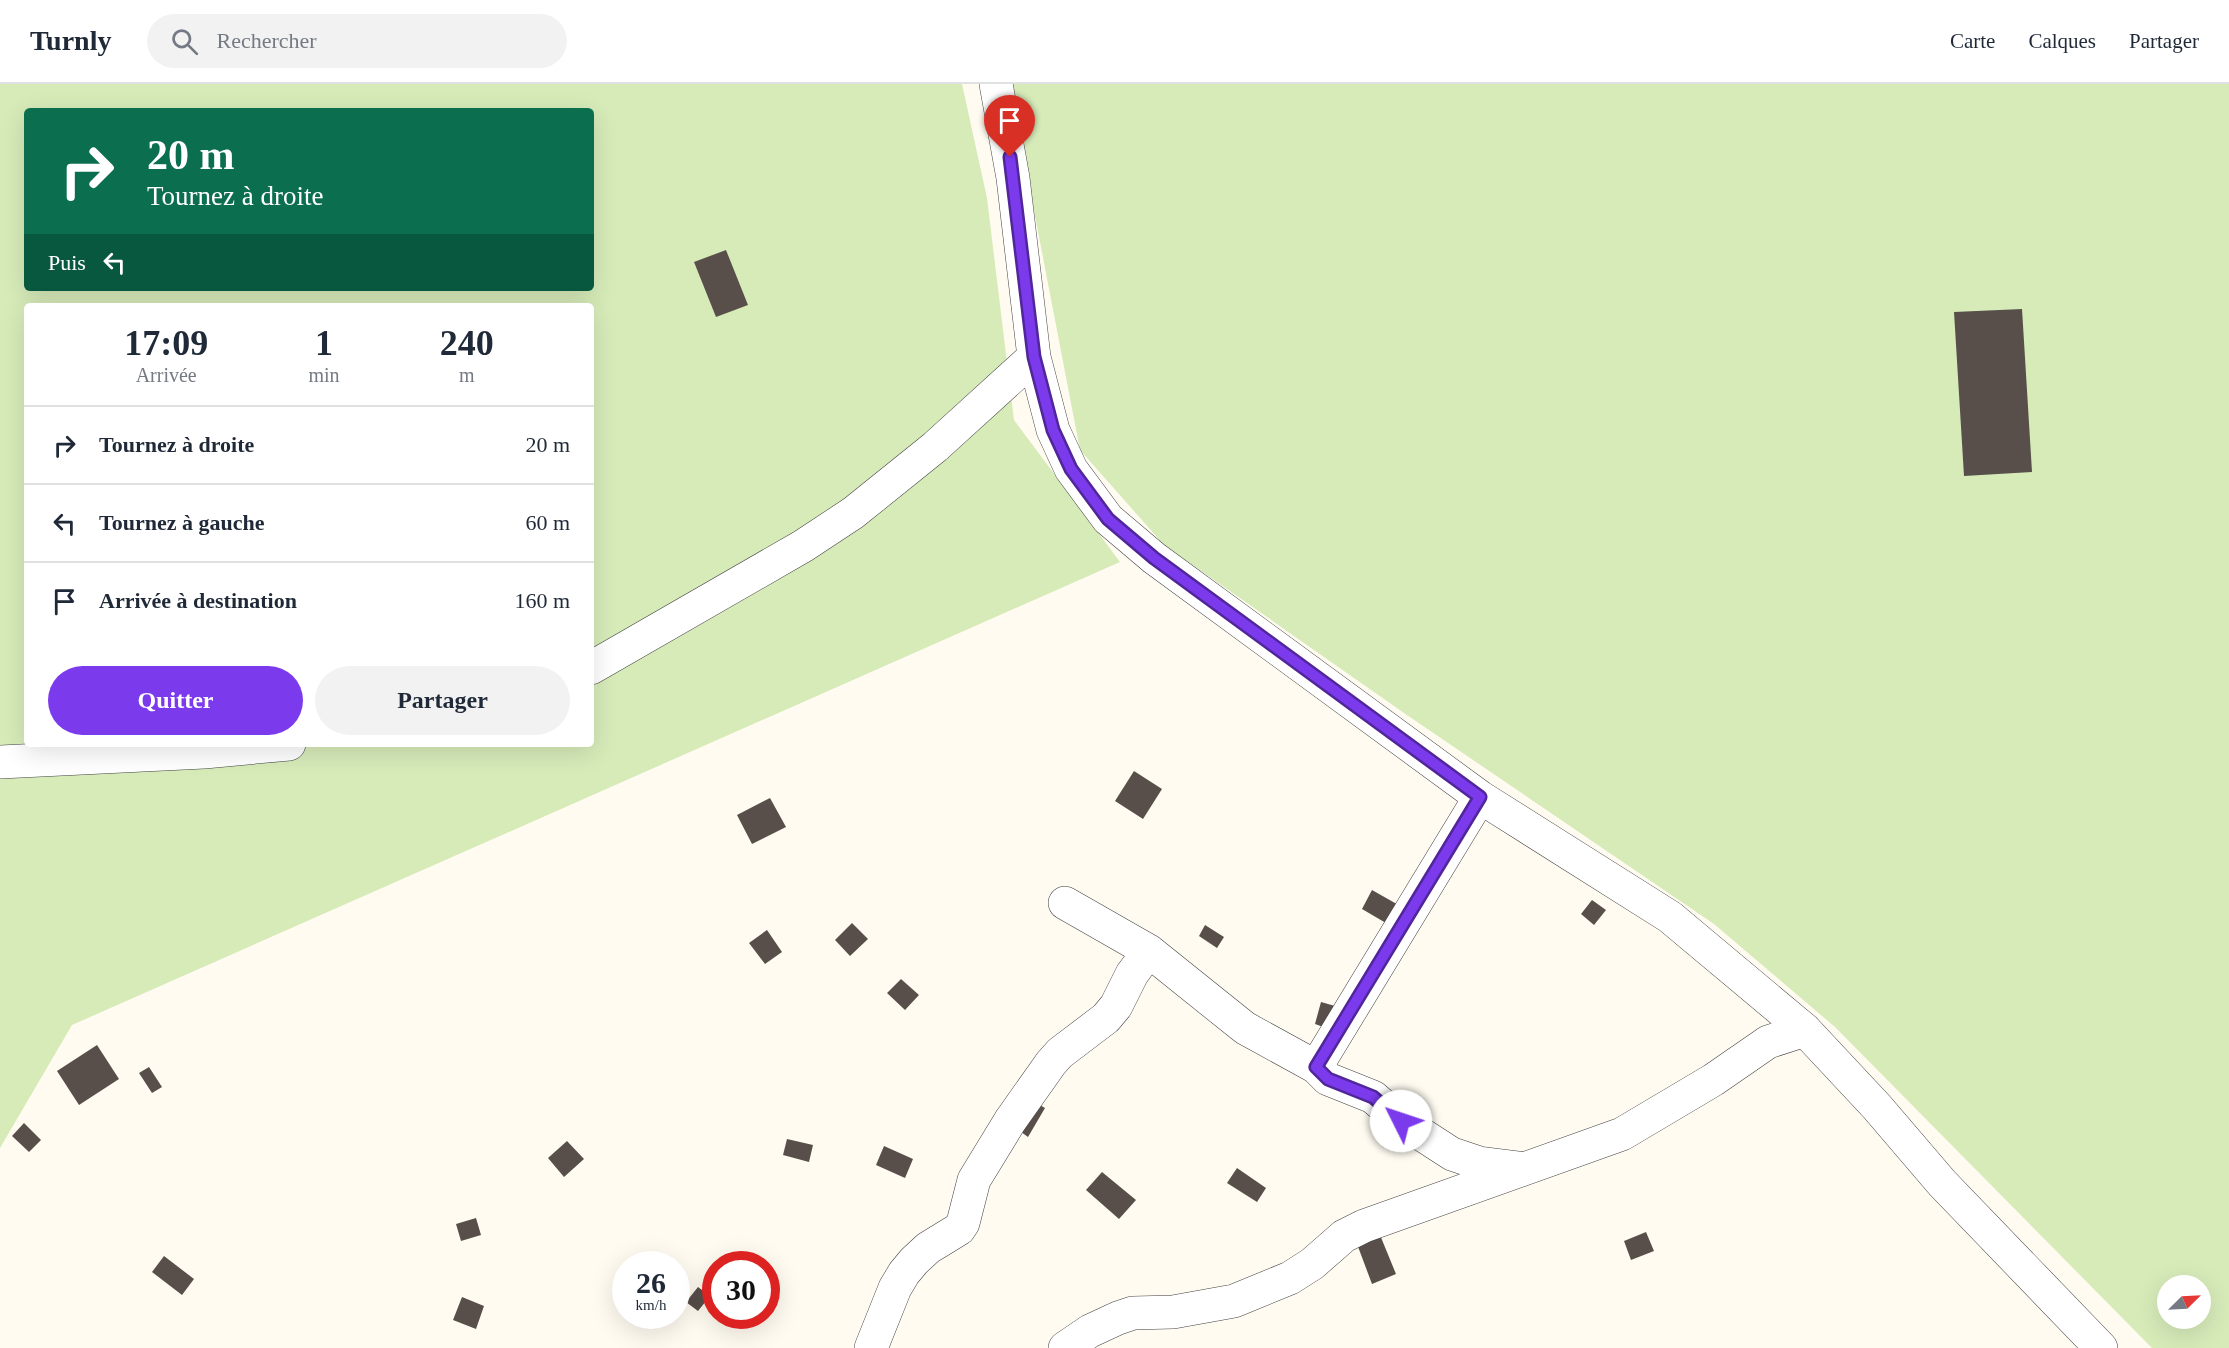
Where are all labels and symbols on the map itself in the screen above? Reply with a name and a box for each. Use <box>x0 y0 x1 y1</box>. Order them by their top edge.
pin <box>984 95 1035 157</box>
position arrow <box>1369 1089 1433 1153</box>
speed limit sign: 30 <box>702 1251 780 1329</box>
north arrow <box>2157 1275 2211 1329</box>

